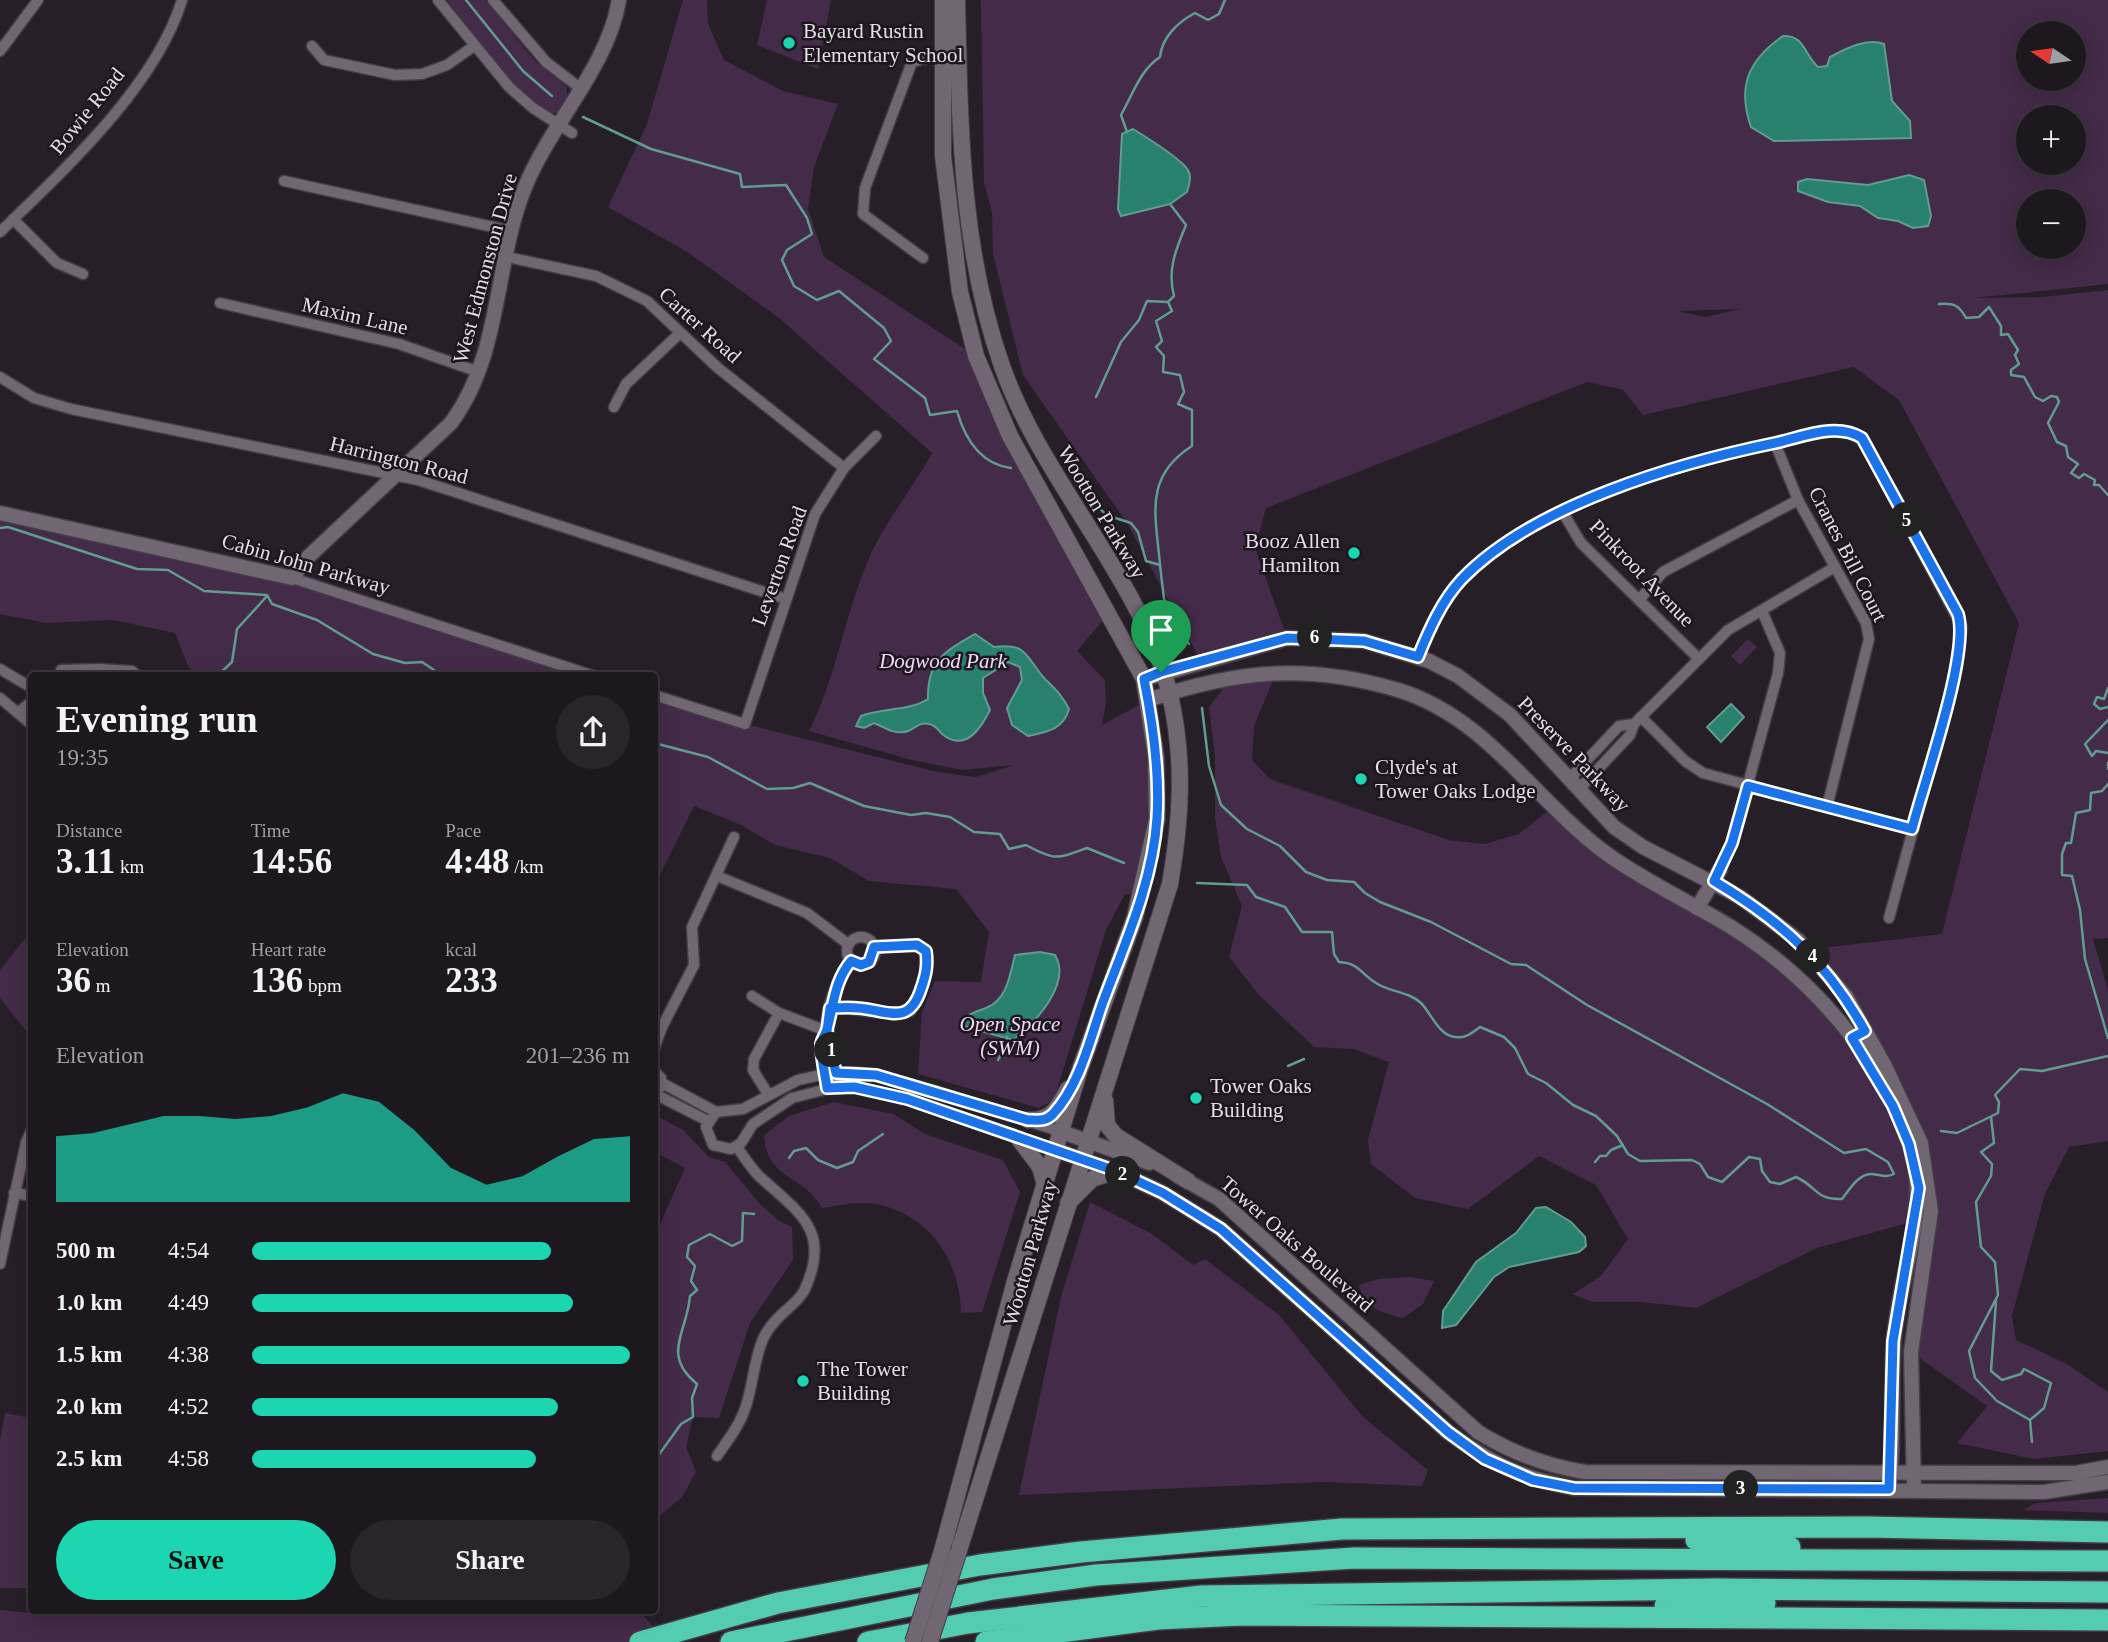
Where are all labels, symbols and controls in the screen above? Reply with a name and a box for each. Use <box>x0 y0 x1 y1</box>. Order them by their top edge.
place label: Bayard Rustin Elementary School <box>803 19 964 67</box>
north arrow <box>2016 21 2086 91</box>
map controls <box>2016 21 2086 259</box>
marker: Bayard Rustin Elementary School <box>781 35 797 51</box>
street label: Bowie Road <box>45 62 129 159</box>
button: + <box>2016 105 2086 175</box>
street label: West Edmonston Drive <box>448 170 522 366</box>
button: − <box>2016 189 2086 259</box>
street label: Carter Road <box>654 282 746 368</box>
street label: Maxim Lane <box>300 292 410 340</box>
street label: Harrington Road <box>327 431 471 489</box>
street label: Wootton Parkway <box>1053 441 1151 583</box>
street label: Cranes Bill Court <box>1804 483 1892 626</box>
street label: Leverton Road <box>746 503 812 629</box>
pin: 5 <box>1890 503 1924 538</box>
text: 5 <box>1902 509 1911 530</box>
street label: Pinkroot Avenue <box>1585 514 1699 632</box>
street label: Cabin John Parkway <box>219 529 393 600</box>
place label: Booz Allen Hamilton <box>1245 529 1340 577</box>
marker: Booz Allen Hamilton <box>1346 545 1362 561</box>
pin <box>1131 600 1191 672</box>
icon: arrive <box>1142 611 1180 649</box>
pin: 6 <box>1298 620 1332 654</box>
text: 6 <box>1310 626 1319 647</box>
park label: Dogwood Park <box>878 649 1008 673</box>
street label: Preserve Parkway <box>1513 691 1635 817</box>
button: share <box>556 695 630 769</box>
text: Evening run <box>56 698 258 740</box>
text: 19:35 <box>56 745 108 770</box>
place label: Clyde's at Tower Oaks Lodge <box>1375 755 1536 803</box>
marker: Clyde's at Tower Oaks Lodge <box>1353 771 1369 787</box>
text: Distance <box>56 820 122 841</box>
text: Time <box>251 820 290 841</box>
text: Pace <box>445 820 481 841</box>
text: 3.11 <box>56 842 115 881</box>
text: 14:56 <box>251 842 332 881</box>
text: 4:48 <box>445 842 509 881</box>
text: km <box>115 856 144 877</box>
text: /km <box>509 856 544 877</box>
text: Elevation <box>56 939 129 960</box>
text: Heart rate <box>251 939 326 960</box>
text: kcal <box>445 939 477 960</box>
pin: 4 <box>1796 939 1830 974</box>
text: 4 <box>1808 945 1817 966</box>
text: 36 <box>56 961 91 1000</box>
text: 136 <box>251 961 303 1000</box>
text: 233 <box>445 961 498 1000</box>
text: m <box>91 975 111 996</box>
text: bpm <box>303 975 342 996</box>
park label: Open Space (SWM) <box>960 1012 1060 1060</box>
pin: 1 <box>814 1032 850 1068</box>
text: 1 <box>827 1039 836 1060</box>
text: Elevation <box>56 1043 144 1068</box>
text: 201–236 m <box>526 1043 630 1068</box>
place label: Tower Oaks Building <box>1210 1074 1312 1122</box>
marker: Tower Oaks Building <box>1188 1090 1204 1106</box>
pin: 2 <box>1106 1156 1140 1192</box>
text: 2 <box>1118 1163 1127 1184</box>
street label: Tower Oaks Boulevard <box>1216 1171 1379 1317</box>
street label: Wootton Parkway <box>998 1177 1062 1329</box>
text: 500 m <box>56 1238 115 1263</box>
text: 4:54 <box>168 1238 209 1263</box>
text: 1.0 km <box>56 1290 122 1315</box>
text: 4:49 <box>168 1290 209 1315</box>
text: 1.5 km <box>56 1342 122 1367</box>
text: 4:38 <box>168 1342 209 1367</box>
place label: The Tower Building <box>817 1357 908 1405</box>
marker: The Tower Building <box>795 1373 811 1389</box>
text: 2.0 km <box>56 1394 122 1419</box>
text: 4:52 <box>168 1394 209 1419</box>
text: 2.5 km <box>56 1446 122 1471</box>
text: 4:58 <box>168 1446 209 1471</box>
pin: 3 <box>1724 1470 1758 1506</box>
text: 3 <box>1736 1477 1745 1498</box>
button: Save <box>56 1520 336 1600</box>
button: Share <box>350 1520 630 1600</box>

